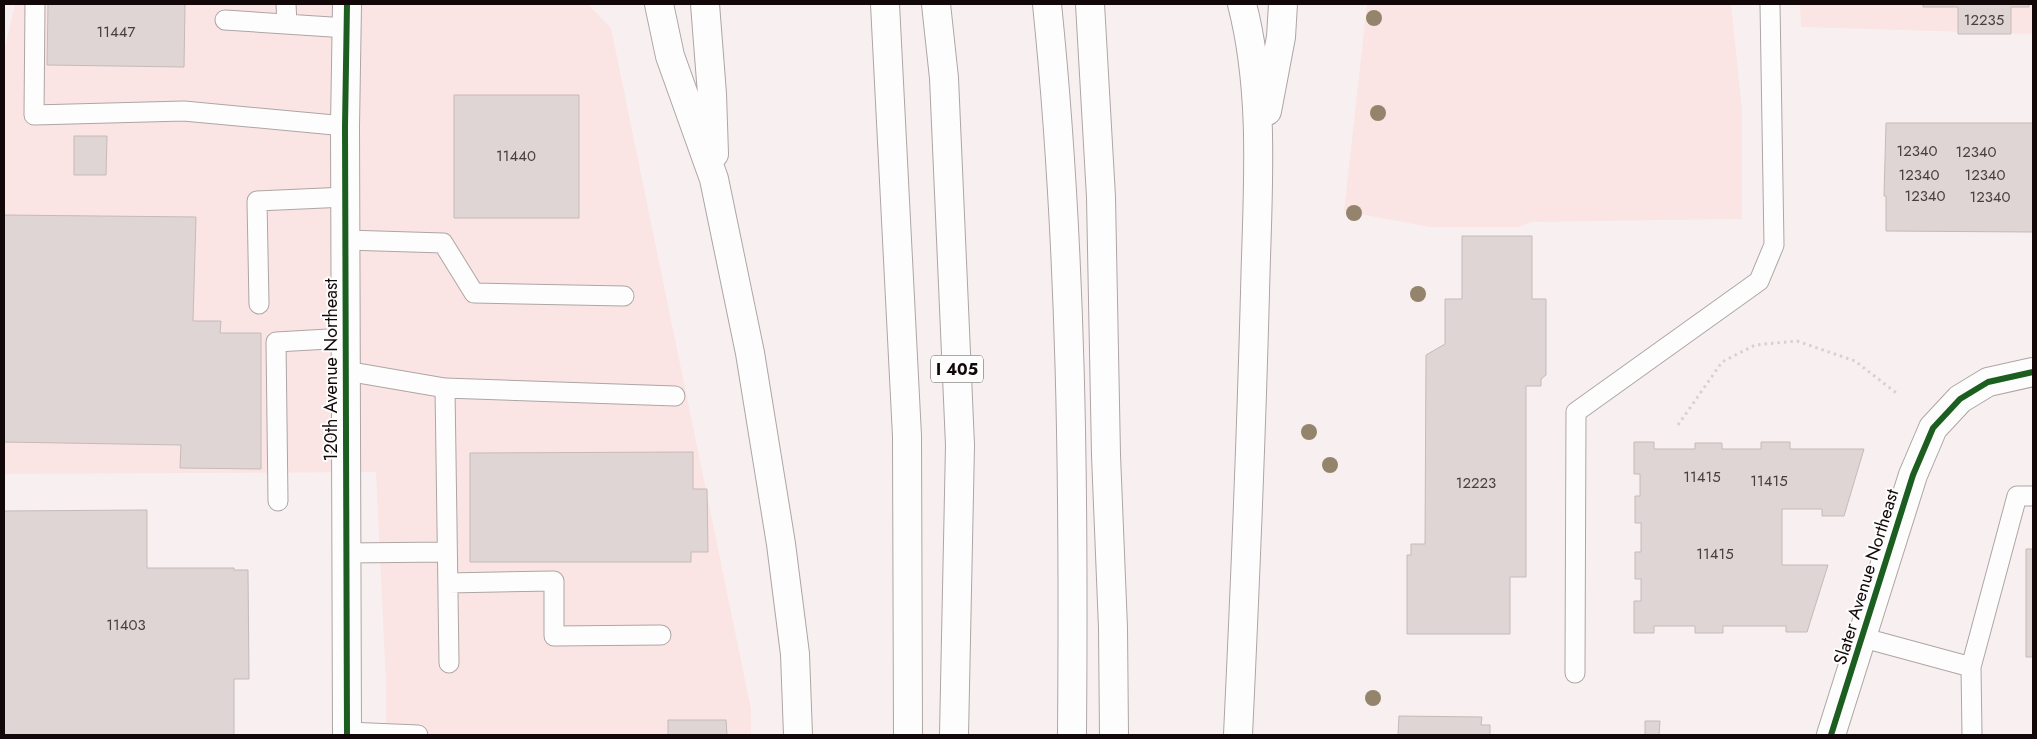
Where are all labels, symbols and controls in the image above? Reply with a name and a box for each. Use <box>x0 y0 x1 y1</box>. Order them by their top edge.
house number: 12235 <box>1964 9 2004 31</box>
house number: 11447 <box>97 21 136 43</box>
house number: 12340 <box>1896 140 1938 162</box>
house number: 12340 <box>1955 141 1997 163</box>
house number: 11440 <box>496 145 536 167</box>
house number: 12340 <box>1898 164 1940 186</box>
house number: 12340 <box>1964 164 2006 186</box>
house number: 12340 <box>1904 185 1946 207</box>
house number: 12340 <box>1969 186 2011 208</box>
street label: 120th Avenue Northeast <box>318 278 344 462</box>
road number: I 405 <box>931 356 983 382</box>
house number: 11415 <box>1683 466 1721 488</box>
house number: 11415 <box>1750 470 1788 492</box>
house number: 12223 <box>1456 472 1496 494</box>
street label: Slater Avenue Northeast <box>1827 485 1905 668</box>
house number: 11415 <box>1696 543 1734 565</box>
house number: 11403 <box>106 614 146 636</box>

